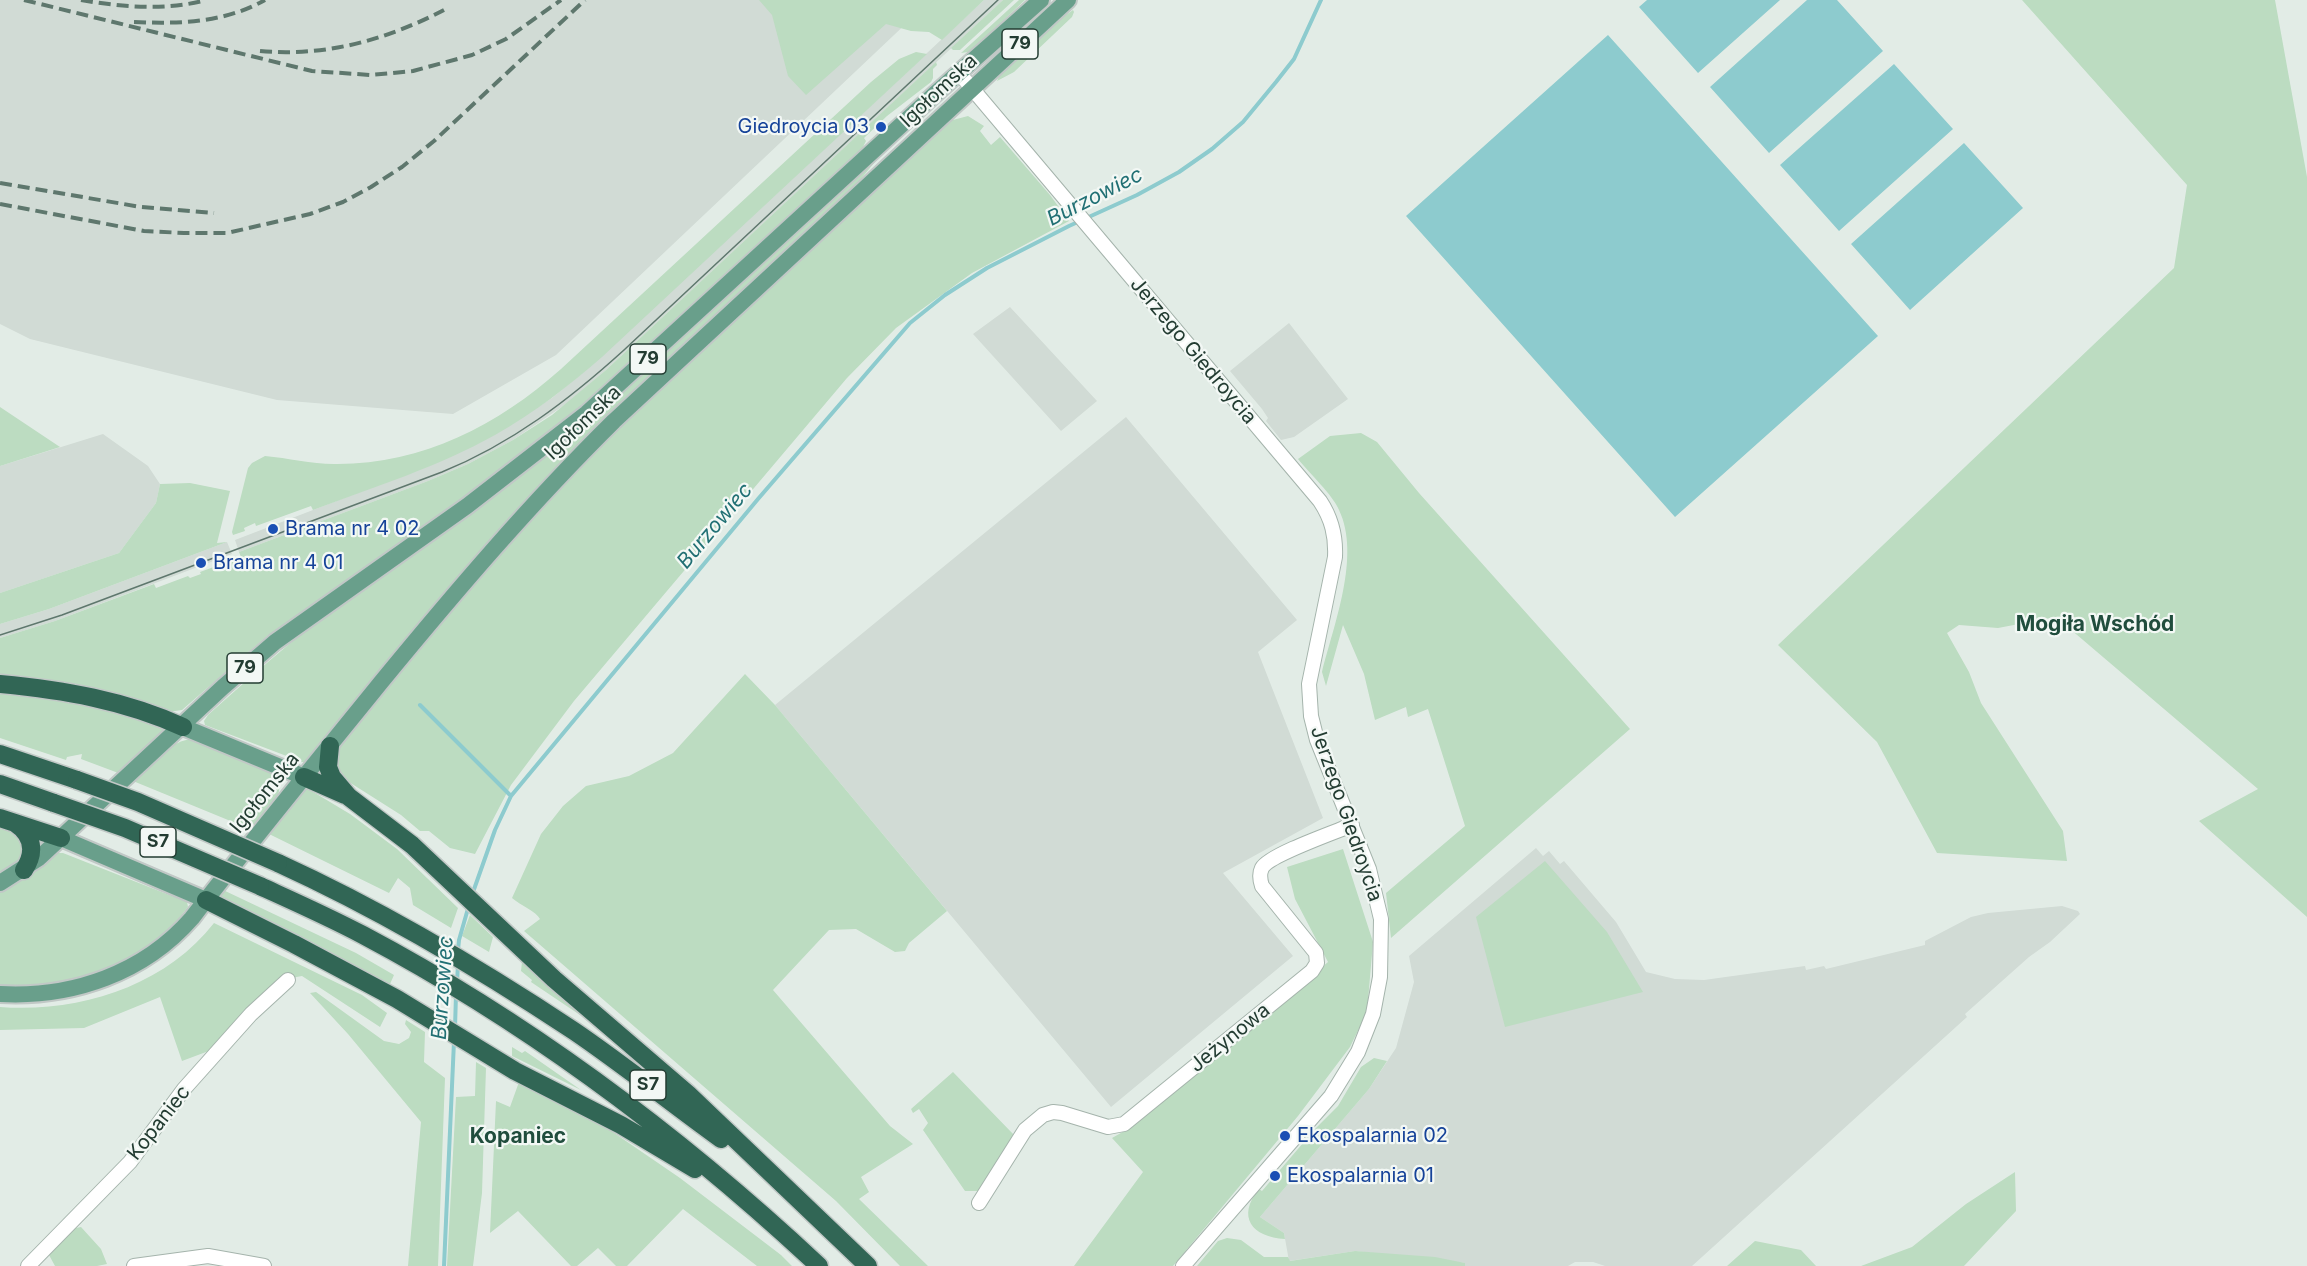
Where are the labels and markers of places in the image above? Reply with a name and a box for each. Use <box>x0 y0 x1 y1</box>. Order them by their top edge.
place label: Giedroycia 03 <box>738 115 869 139</box>
marker: Giedroycia 03 <box>874 120 888 134</box>
place label: Brama nr 4 02 <box>285 517 420 541</box>
marker: Brama nr 4 02 <box>266 522 280 536</box>
place label: Brama nr 4 01 <box>213 551 343 575</box>
marker: Brama nr 4 01 <box>194 556 208 570</box>
place label: Ekospalarnia 02 <box>1297 1124 1448 1148</box>
marker: Ekospalarnia 02 <box>1278 1129 1292 1143</box>
place label: Ekospalarnia 01 <box>1287 1164 1434 1188</box>
marker: Ekospalarnia 01 <box>1268 1169 1282 1183</box>

